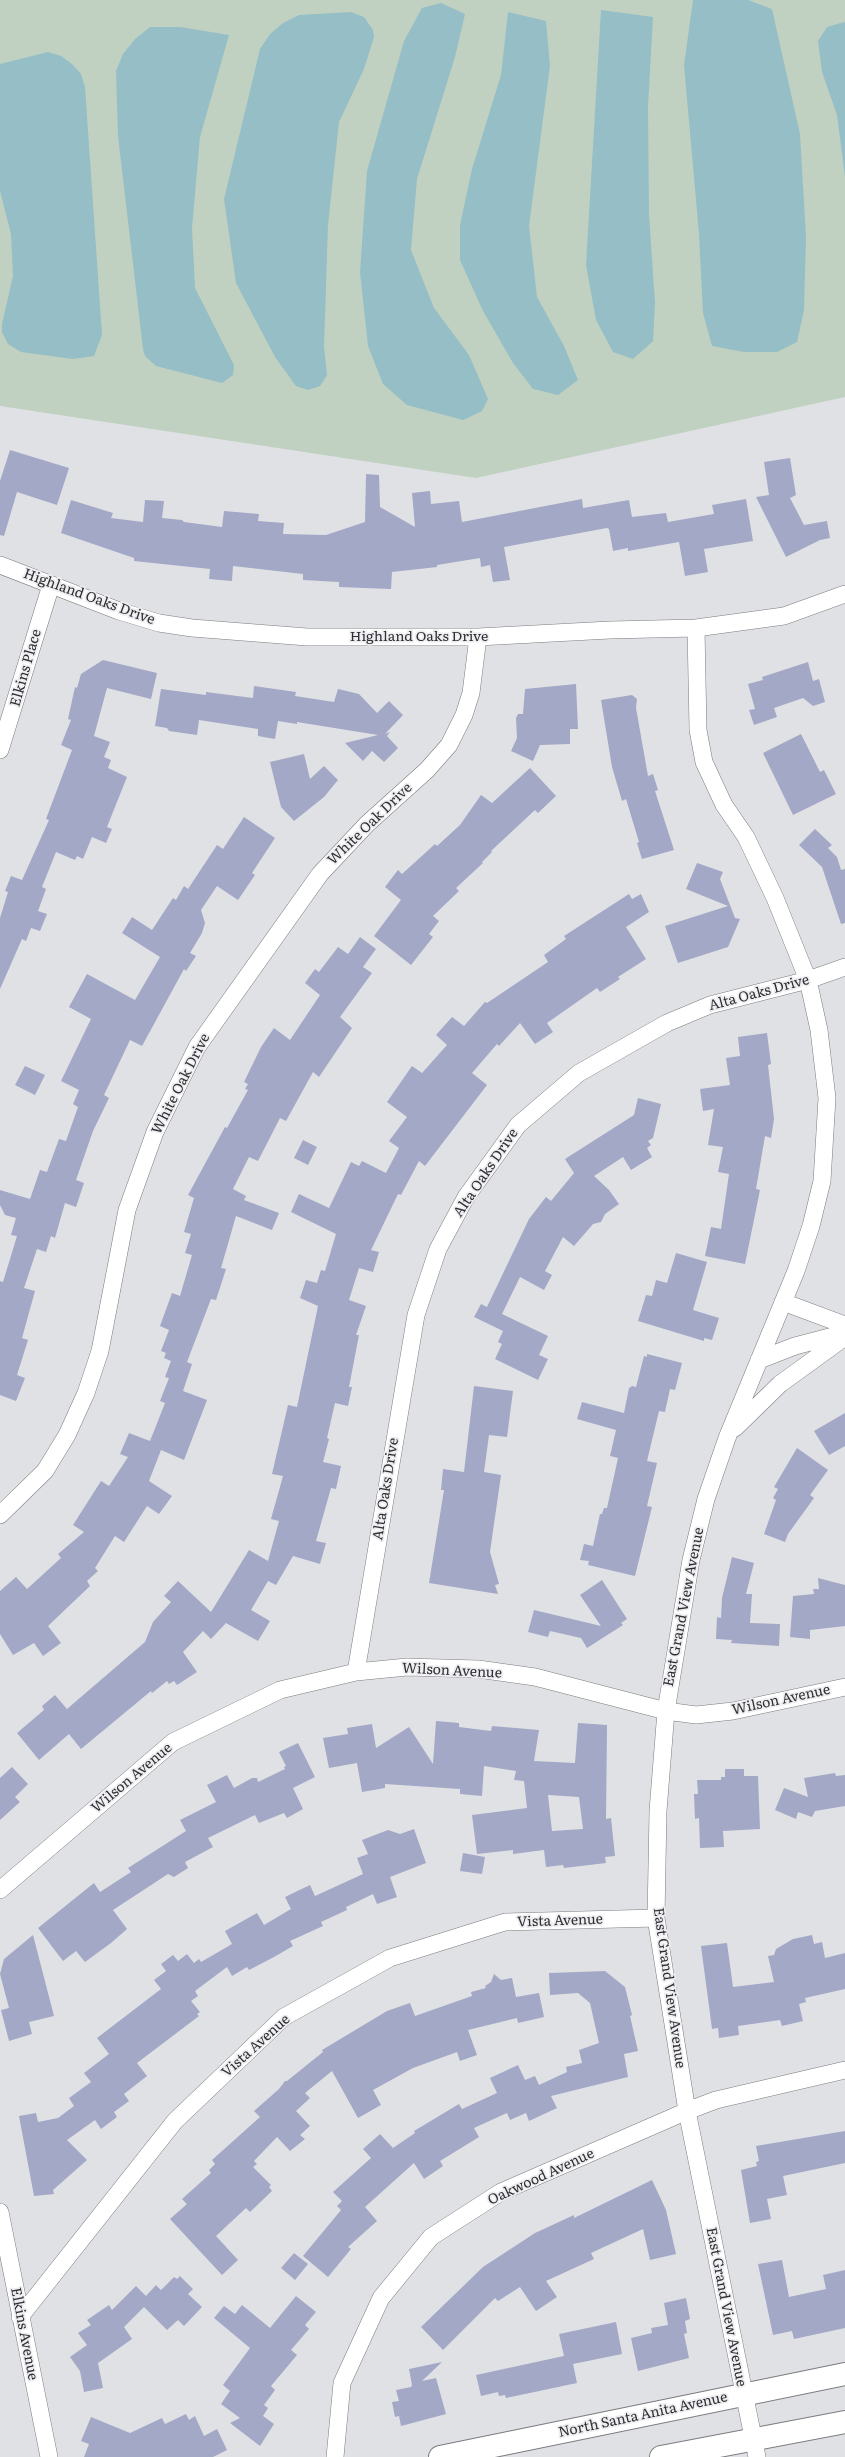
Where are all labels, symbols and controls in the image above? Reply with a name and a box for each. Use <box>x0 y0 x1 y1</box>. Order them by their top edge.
street label: Highland Oaks Drive <box>21 565 157 629</box>
street label: Elkins Place <box>7 627 45 709</box>
street label: Highland Oaks Drive <box>350 629 488 645</box>
street label: White Oak Drive <box>324 779 416 869</box>
street label: Alta Oaks Drive <box>707 972 811 1014</box>
street label: White Oak Drive <box>148 1031 214 1137</box>
street label: Alta Oaks Drive <box>450 1125 522 1221</box>
street label: Alta Oaks Drive <box>370 1437 402 1541</box>
street label: East Grand View Avenue <box>660 1526 708 1688</box>
street label: Wilson Avenue <box>402 1660 502 1682</box>
street label: Wilson Avenue <box>730 1681 832 1719</box>
street label: Wilson Avenue <box>88 1739 176 1817</box>
street label: East Grand View Avenue <box>649 1907 689 2069</box>
street label: Vista Avenue <box>517 1911 603 1931</box>
street label: Vista Avenue <box>218 2011 294 2081</box>
street label: Oakwood Avenue <box>485 2145 597 2209</box>
street label: East Grand View Avenue <box>702 2226 750 2388</box>
street label: Elkins Avenue <box>7 2286 41 2382</box>
street label: North Santa Anita Avenue <box>557 2389 729 2441</box>

